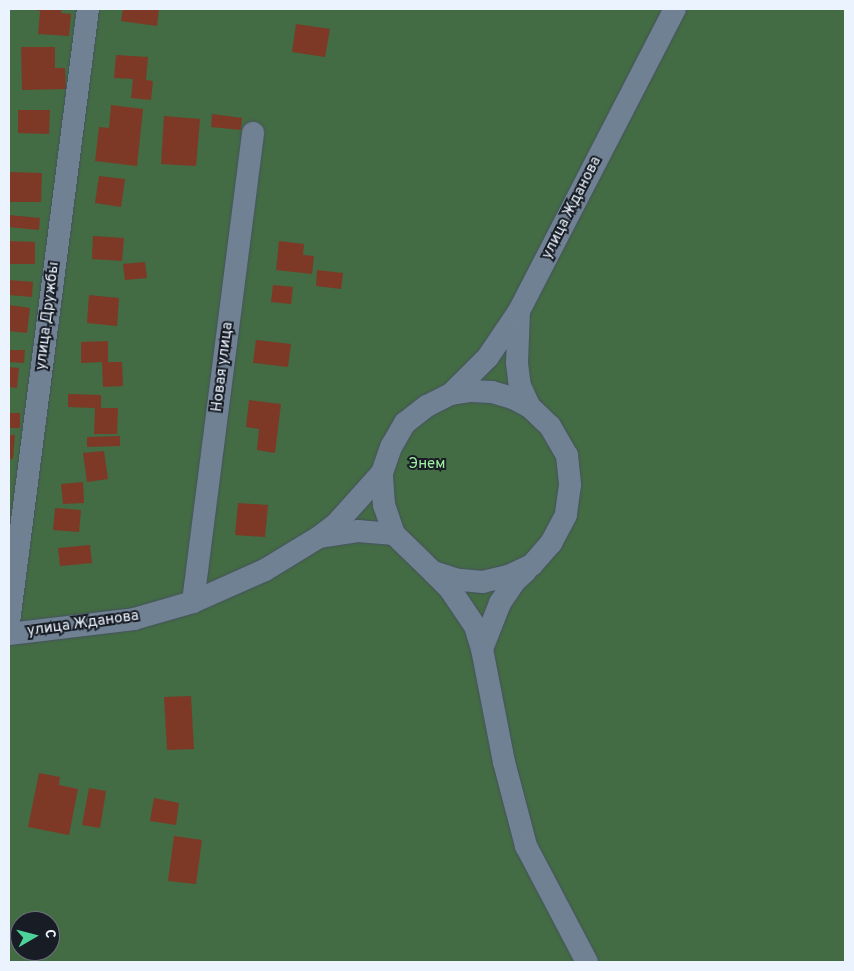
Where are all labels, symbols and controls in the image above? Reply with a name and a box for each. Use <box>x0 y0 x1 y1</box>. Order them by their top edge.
street label: улица Жданова <box>538 154 606 262</box>
street label: улица Дружбы <box>32 261 64 371</box>
street label: Новая улица <box>209 321 237 413</box>
park label: Энем <box>409 456 445 474</box>
street label: улица Жданова <box>26 607 140 641</box>
north arrow <box>10 911 60 961</box>
text: С <box>40 928 58 940</box>

